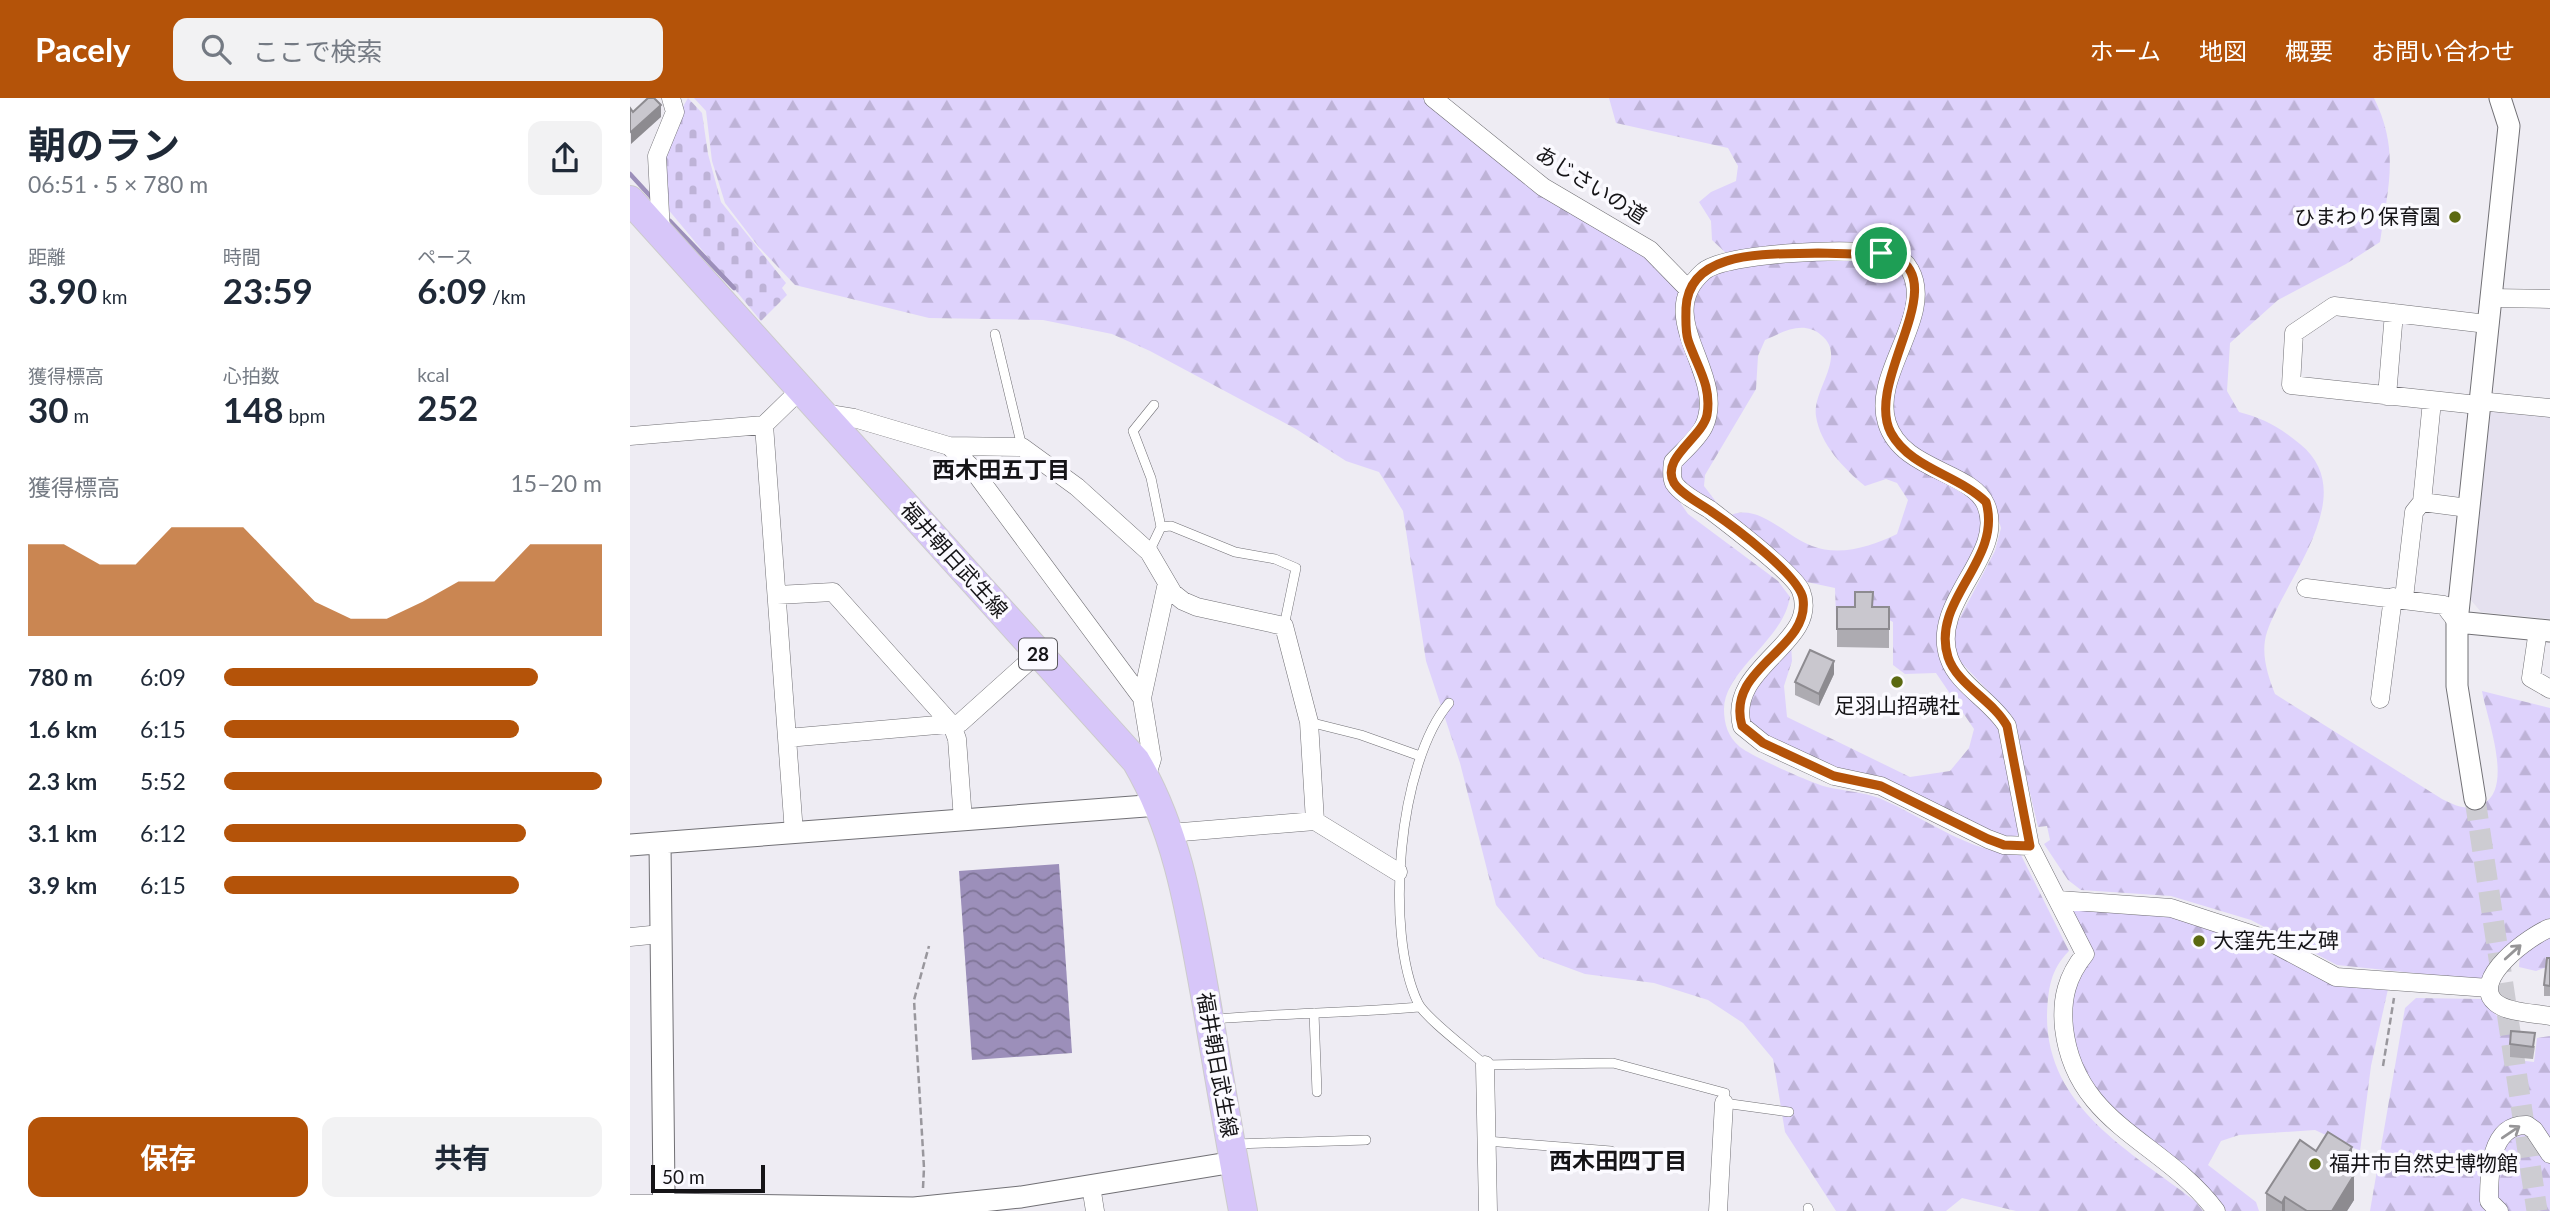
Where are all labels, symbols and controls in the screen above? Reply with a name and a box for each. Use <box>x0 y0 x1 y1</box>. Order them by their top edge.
search box <box>173 18 663 81</box>
text: Pacely <box>35 29 131 69</box>
icon: search <box>197 30 235 68</box>
text: ここで検索 <box>253 35 383 67</box>
text: ホーム <box>2090 36 2161 65</box>
text: 地図 <box>2199 36 2247 65</box>
text: 概要 <box>2285 36 2333 65</box>
text: お問い合わせ <box>2371 36 2515 65</box>
text: 朝のラン <box>28 121 180 167</box>
button: share <box>528 121 602 195</box>
street label: あじさいの道 <box>1532 140 1652 228</box>
text: 06:51 · 5 × 780 m <box>28 170 208 198</box>
place label: ひまわり保育園 <box>2294 203 2441 228</box>
marker: ひまわり保育園 <box>2447 209 2463 225</box>
pin <box>1851 223 1911 283</box>
icon: arrive <box>1862 234 1900 272</box>
text: 距離 <box>28 245 66 268</box>
text: 時間 <box>223 245 261 268</box>
text: ペース <box>417 245 473 268</box>
text: 3.90 <box>28 269 97 311</box>
text: 23:59 <box>223 269 313 311</box>
text: 6:09 <box>417 269 487 311</box>
text: km <box>97 285 127 308</box>
text: /km <box>487 285 526 308</box>
text: kcal <box>417 363 449 386</box>
text: 獲得標高 <box>28 364 104 387</box>
text: 心拍数 <box>223 364 280 387</box>
text: 252 <box>417 386 478 428</box>
text: 30 <box>28 388 69 430</box>
text: 148 <box>223 388 284 430</box>
text: m <box>69 404 89 427</box>
text: bpm <box>284 404 325 427</box>
district label: 西木田五丁目 <box>932 455 1070 483</box>
text: 15–20 m <box>510 469 602 497</box>
text: 獲得標高 <box>28 473 120 501</box>
street label: 福井朝日武生線 <box>897 496 1014 622</box>
road number: 28 <box>1019 638 1057 670</box>
text: 780 m <box>28 663 93 691</box>
text: 6:09 <box>140 663 186 691</box>
marker: 足羽山招魂社 <box>1889 674 1905 690</box>
place label: 足羽山招魂社 <box>1834 692 1960 717</box>
text: 1.6 km <box>28 715 97 743</box>
text: 6:15 <box>140 715 186 743</box>
text: 2.3 km <box>28 767 97 795</box>
text: 5:52 <box>140 767 186 795</box>
text: 3.1 km <box>28 819 97 847</box>
text: 6:12 <box>140 819 186 847</box>
text: 3.9 km <box>28 871 97 899</box>
text: 6:15 <box>140 871 186 899</box>
place label: 大窪先生之碑 <box>2213 927 2339 952</box>
marker: 大窪先生之碑 <box>2191 933 2207 949</box>
one-way arrow <box>2504 945 2522 961</box>
street label: 福井朝日武生線 <box>1193 990 1244 1139</box>
button: 保存 <box>28 1117 308 1197</box>
button: 共有 <box>322 1117 602 1197</box>
one-way arrow <box>2501 1124 2521 1139</box>
district label: 西木田四丁目 <box>1549 1146 1687 1174</box>
place label: 福井市自然史博物館 <box>2329 1150 2518 1175</box>
marker: 福井市自然史博物館 <box>2307 1156 2323 1172</box>
scale bar <box>651 1162 765 1194</box>
text: 50 m <box>662 1165 705 1188</box>

